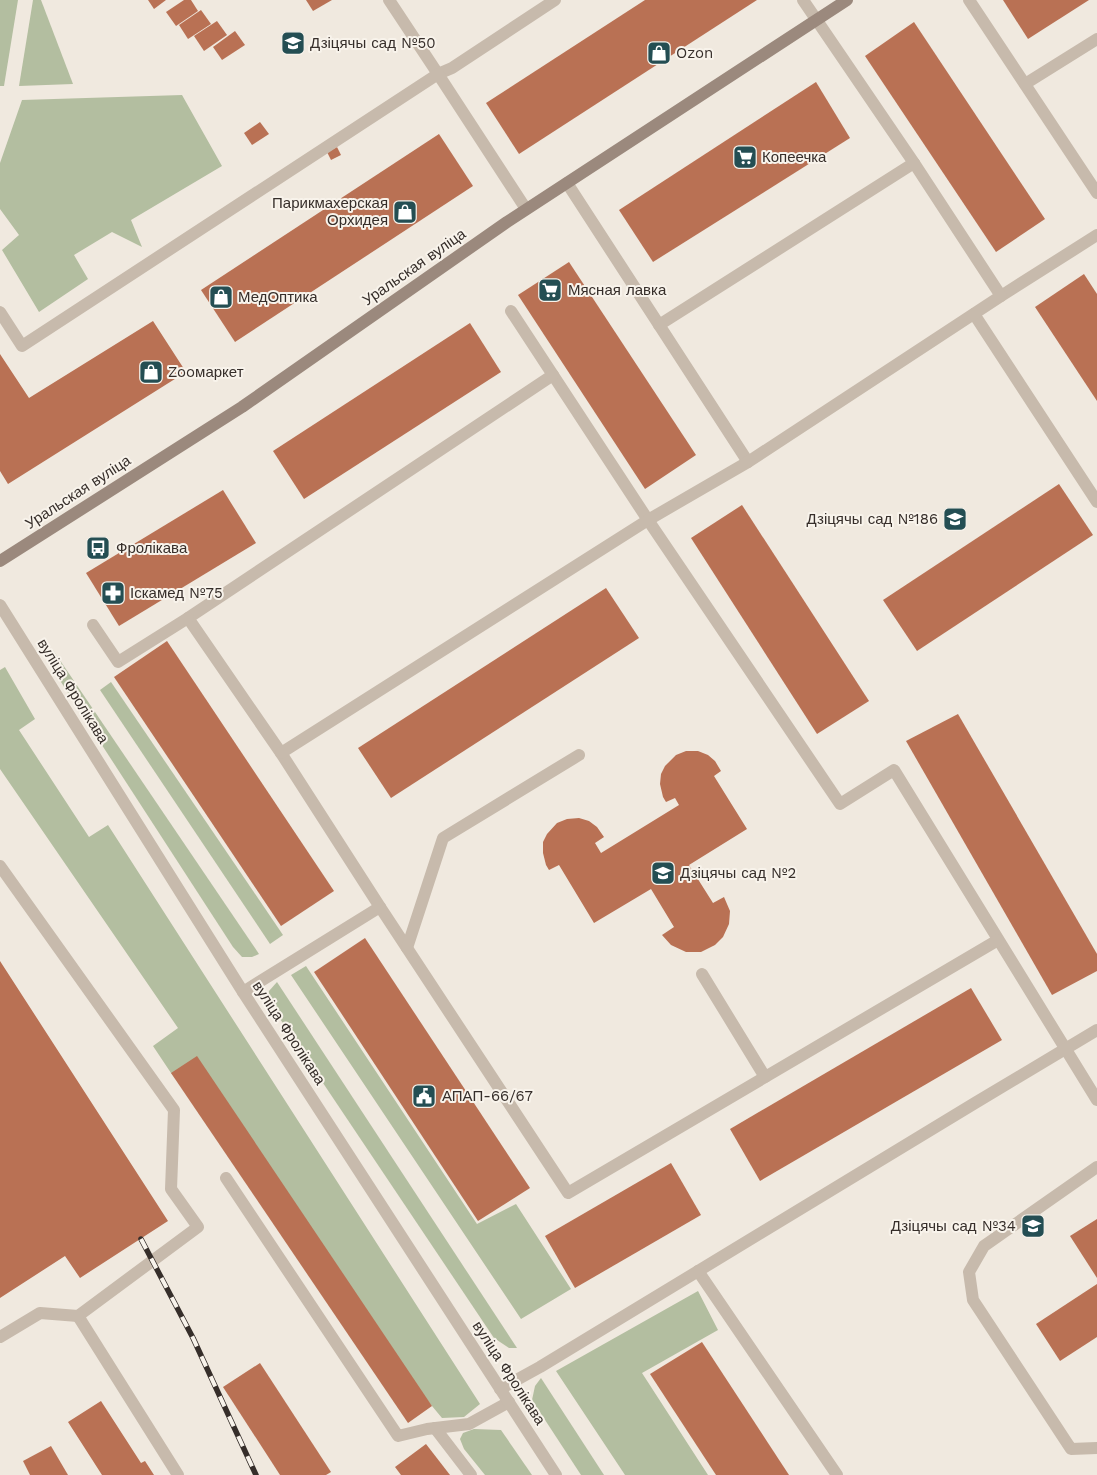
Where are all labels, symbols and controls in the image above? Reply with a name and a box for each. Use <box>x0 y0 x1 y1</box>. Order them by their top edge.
school or university icon: Дзіцячы сад №50 <box>280 30 306 56</box>
place label: Дзіцячы сад №50 <box>310 34 435 52</box>
shop icon: Ozon <box>646 40 672 66</box>
place label: Ozon <box>676 44 713 62</box>
supermarket icon: Копеечка <box>732 144 758 170</box>
place label: Копеечка <box>762 148 827 166</box>
place label: Парикмахерская Орхидея <box>272 194 388 229</box>
shop icon: Парикмахерская Орхидея <box>392 199 418 225</box>
street label: Уральская вуліца <box>359 224 470 309</box>
supermarket icon: Мясная лавка <box>537 277 563 303</box>
place label: Мясная лавка <box>568 281 667 299</box>
shop icon: МедОптика <box>208 284 234 310</box>
place label: МедОптика <box>238 288 318 306</box>
shop icon: Zooмаркет <box>138 359 164 385</box>
place label: Zooмаркет <box>168 363 244 381</box>
street label: Уральская вуліца <box>22 451 135 533</box>
school or university icon: Дзіцячы сад №186 <box>942 506 968 532</box>
place label: Дзіцячы сад №186 <box>806 510 938 528</box>
bus stop icon: Фролікава <box>85 535 111 561</box>
place label: Фролікава <box>116 539 188 557</box>
pharmacy icon: Іскамед №75 <box>100 580 126 606</box>
place label: Іскамед №75 <box>130 584 223 602</box>
street label: вуліца Фролікава <box>34 635 113 747</box>
school or university icon: Дзіцячы сад №2 <box>650 860 676 886</box>
place label: Дзіцячы сад №2 <box>680 864 796 882</box>
street label: вуліца Фролікава <box>249 978 330 1089</box>
public building icon: АПАП-66/67 <box>411 1083 437 1109</box>
place label: АПАП-66/67 <box>442 1087 533 1105</box>
school or university icon: Дзіцячы сад №34 <box>1020 1213 1046 1239</box>
place label: Дзіцячы сад №34 <box>891 1217 1016 1235</box>
street label: вуліца Фролікава <box>469 1318 550 1429</box>

